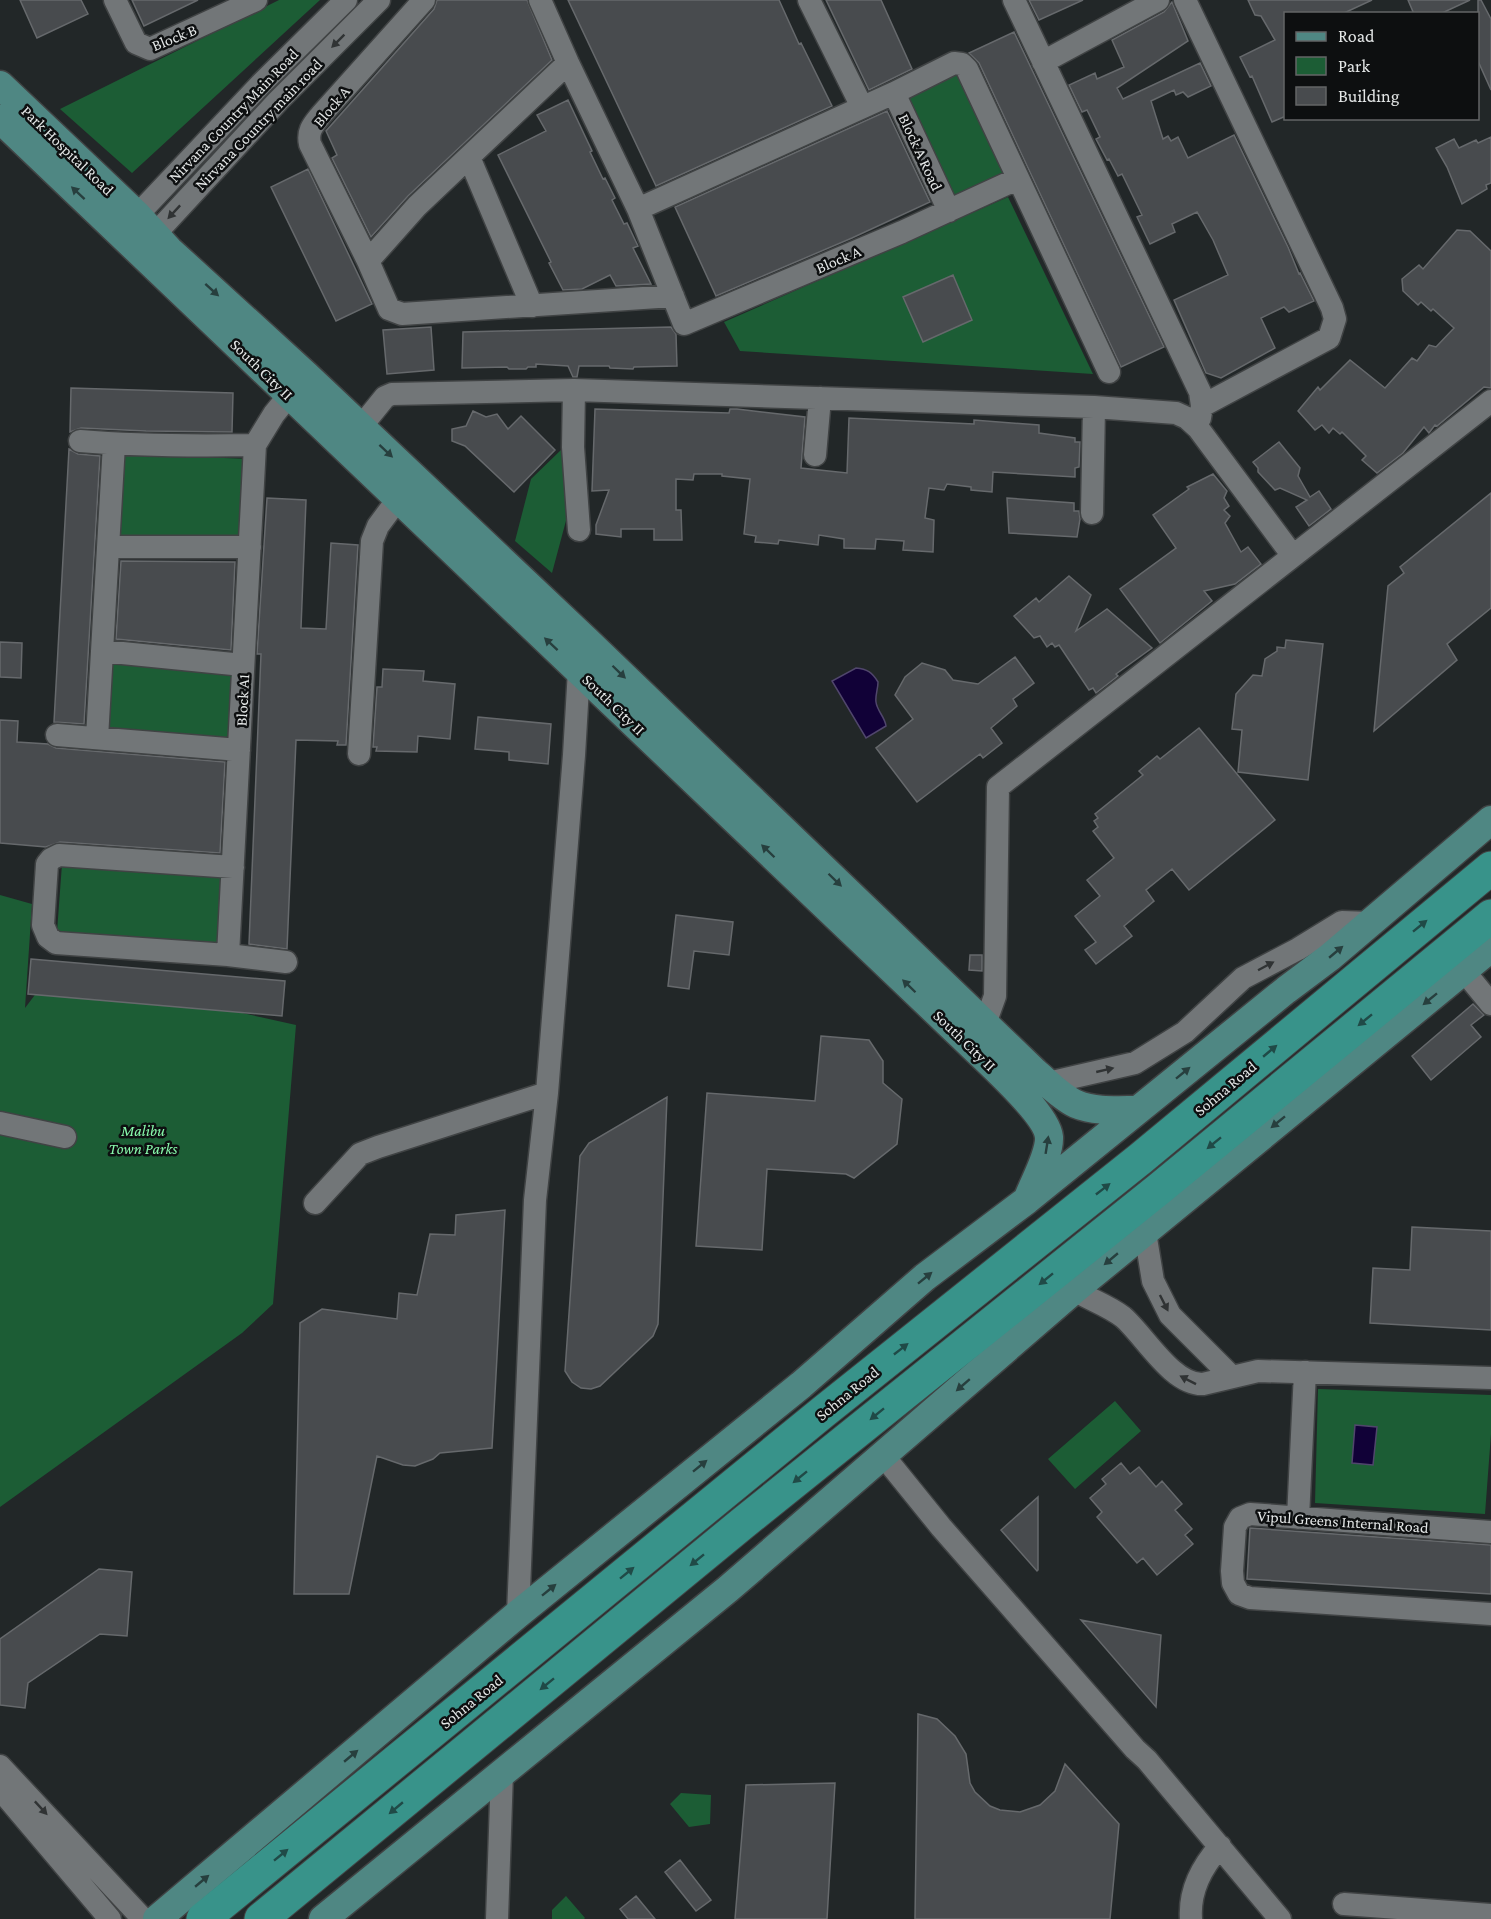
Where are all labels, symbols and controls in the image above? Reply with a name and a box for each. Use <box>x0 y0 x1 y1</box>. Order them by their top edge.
legend <box>1284 12 1479 120</box>
street label: Block B <box>149 21 199 54</box>
text: Road <box>1338 26 1375 46</box>
one-way arrow <box>331 34 345 49</box>
street label: Nirvana Country Main Road <box>165 45 303 186</box>
street label: Nirvana Country main road <box>191 55 326 194</box>
text: Park <box>1338 56 1370 76</box>
street label: Block A <box>310 82 354 130</box>
text: Building <box>1338 86 1400 106</box>
street label: Park Hospital Road <box>18 102 117 200</box>
street label: Block A Road <box>895 111 946 194</box>
one-way arrow <box>72 186 86 200</box>
one-way arrow <box>167 205 181 219</box>
street label: Block A <box>813 242 864 277</box>
one-way arrow <box>205 283 220 297</box>
street label: South City II <box>226 336 296 404</box>
one-way arrow <box>379 443 393 457</box>
one-way arrow <box>543 637 558 651</box>
one-way arrow <box>611 665 626 678</box>
street label: South City II <box>578 671 648 739</box>
street label: Block A1 <box>233 673 252 727</box>
one-way arrow <box>760 844 775 858</box>
one-way arrow <box>827 873 842 886</box>
one-way arrow <box>1412 920 1428 933</box>
one-way arrow <box>1328 946 1343 959</box>
one-way arrow <box>1258 961 1275 971</box>
one-way arrow <box>901 979 916 993</box>
one-way arrow <box>1422 992 1437 1004</box>
street label: South City II <box>929 1007 999 1075</box>
one-way arrow <box>1357 1013 1372 1025</box>
one-way arrow <box>1262 1044 1278 1057</box>
street label: Sohna Road <box>1191 1057 1260 1119</box>
one-way arrow <box>1096 1065 1115 1074</box>
one-way arrow <box>1175 1067 1191 1080</box>
one-way arrow <box>1270 1115 1286 1128</box>
park label: Malibu Town Parks <box>109 1122 177 1157</box>
one-way arrow <box>1042 1135 1051 1154</box>
one-way arrow <box>1206 1137 1222 1150</box>
one-way arrow <box>1096 1183 1111 1195</box>
one-way arrow <box>1104 1252 1119 1265</box>
one-way arrow <box>917 1272 932 1284</box>
one-way arrow <box>1038 1273 1054 1286</box>
one-way arrow <box>1159 1294 1168 1311</box>
one-way arrow <box>894 1344 909 1356</box>
street label: Sohna Road <box>813 1363 882 1424</box>
one-way arrow <box>1179 1376 1197 1386</box>
one-way arrow <box>956 1378 971 1391</box>
one-way arrow <box>869 1408 885 1421</box>
one-way arrow <box>692 1460 708 1473</box>
one-way arrow <box>792 1470 807 1482</box>
street label: Vipul Greens Internal Road <box>1257 1507 1430 1537</box>
one-way arrow <box>690 1553 705 1565</box>
one-way arrow <box>619 1566 635 1579</box>
one-way arrow <box>541 1584 556 1596</box>
street label: Sohna Road <box>437 1671 506 1732</box>
one-way arrow <box>539 1677 555 1690</box>
one-way arrow <box>343 1749 359 1762</box>
one-way arrow <box>33 1801 47 1815</box>
one-way arrow <box>388 1801 404 1814</box>
one-way arrow <box>273 1849 289 1862</box>
one-way arrow <box>194 1875 210 1888</box>

